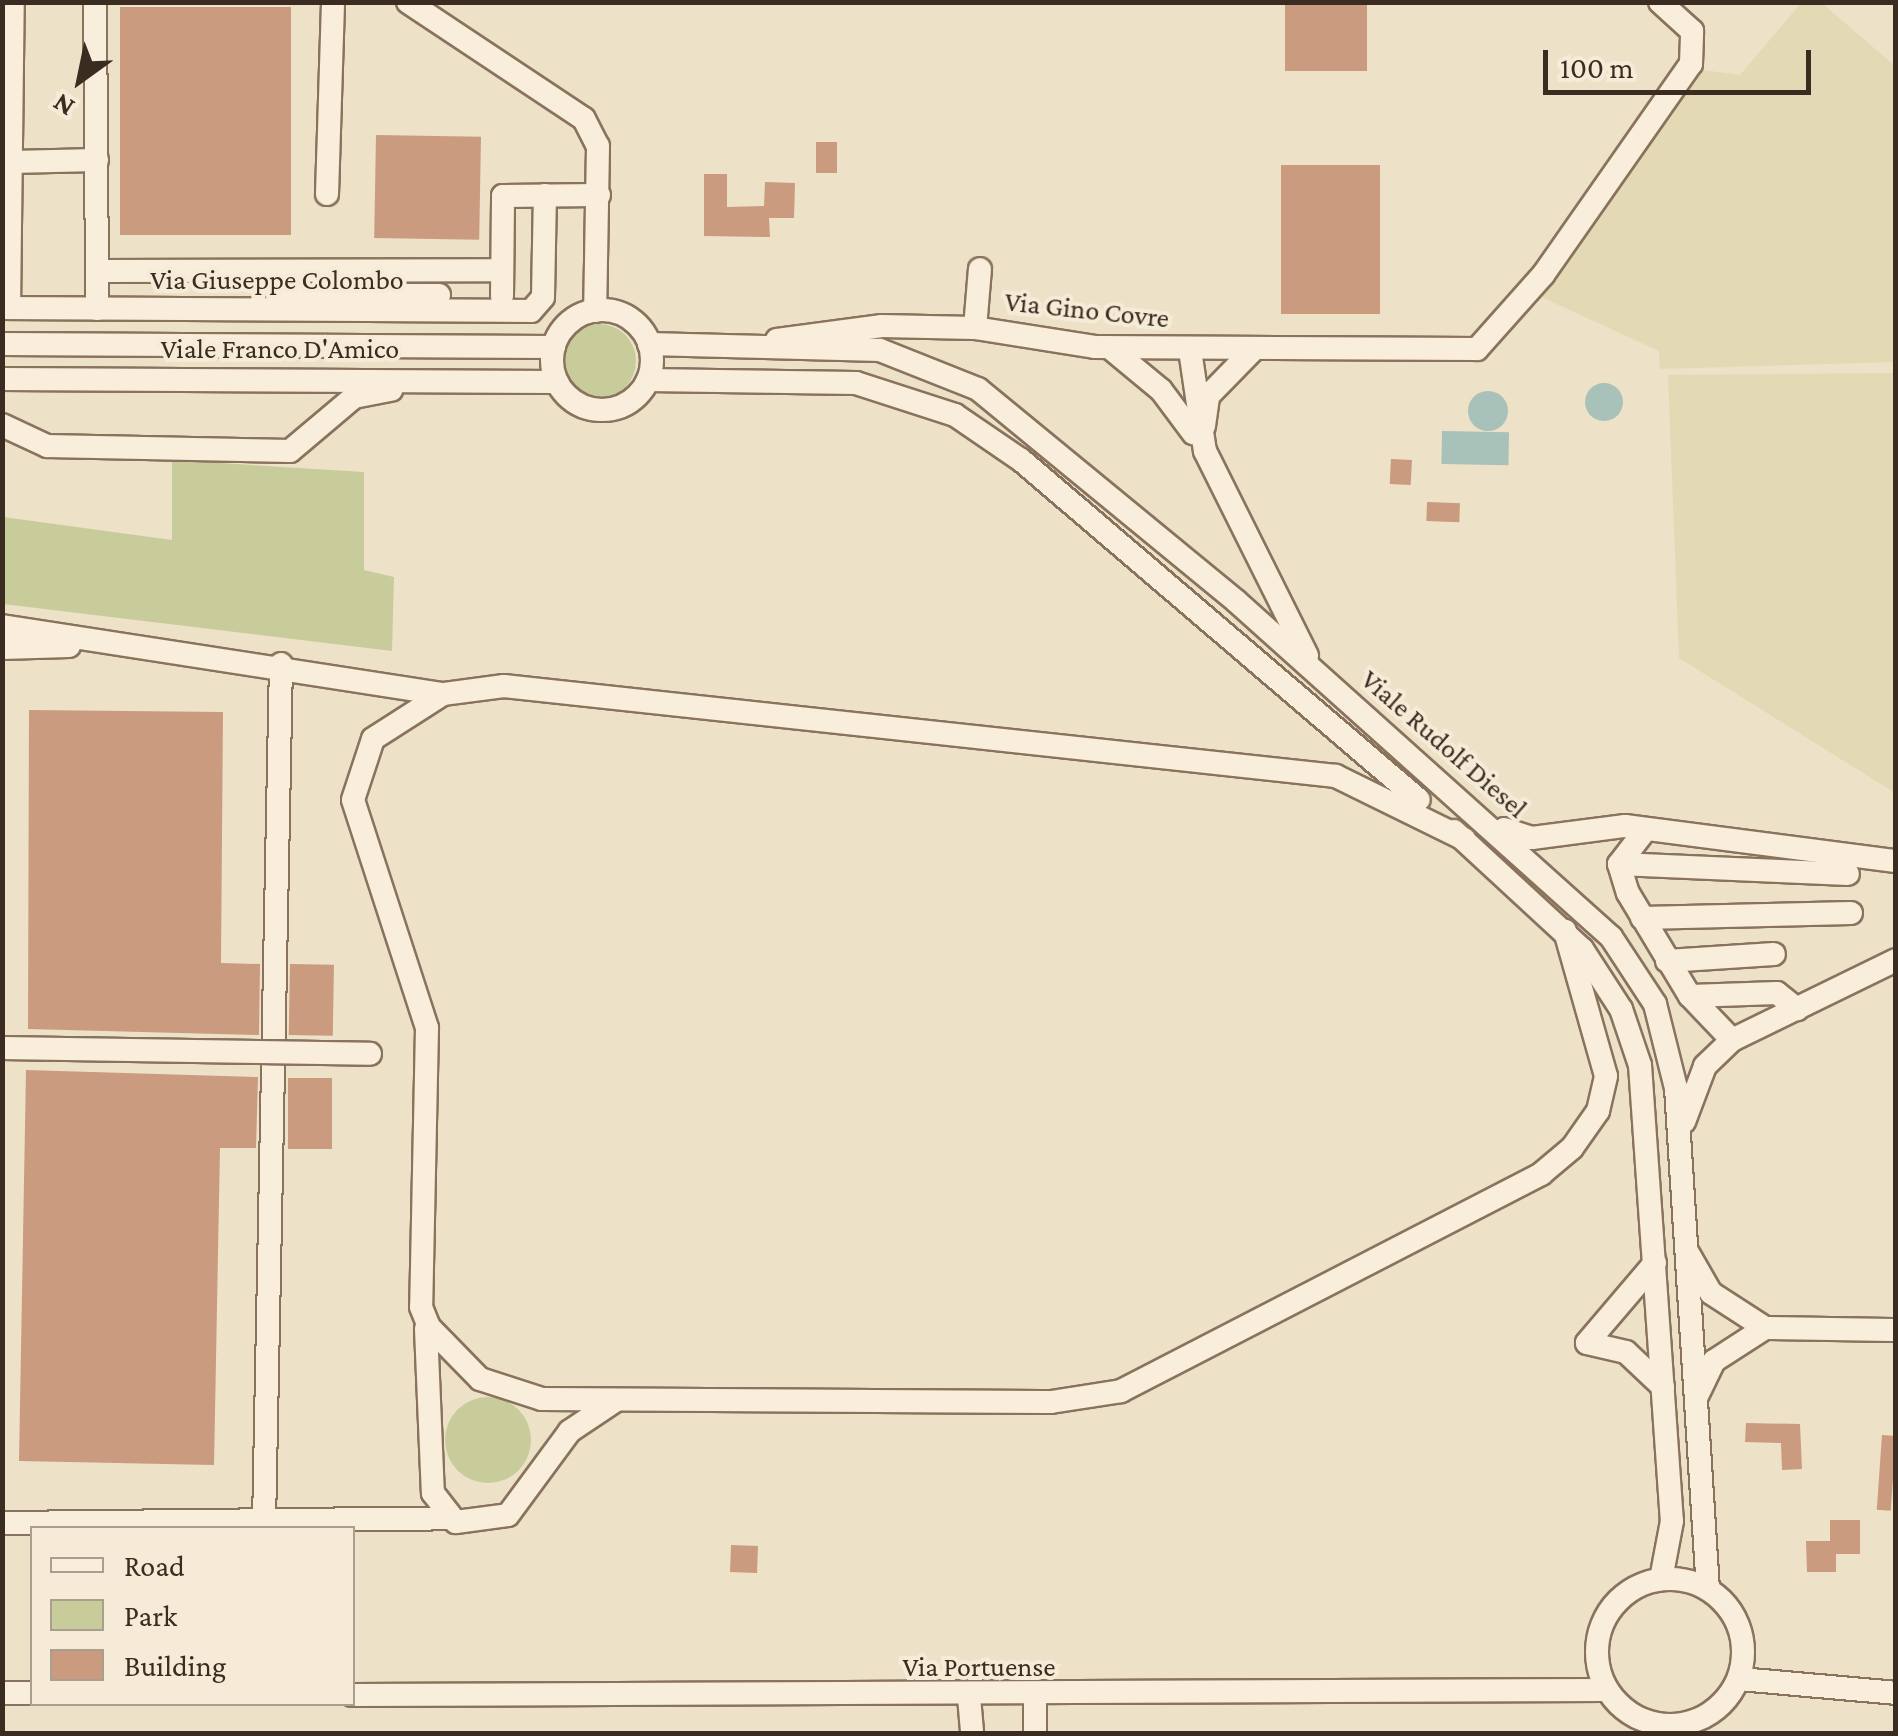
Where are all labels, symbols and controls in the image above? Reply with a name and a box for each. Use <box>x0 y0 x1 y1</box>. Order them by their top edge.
north arrow <box>30 30 130 130</box>
scale bar <box>1548 30 1816 92</box>
text: 100 m <box>1560 51 1634 84</box>
text: N <box>47 87 80 124</box>
street label: Via Giuseppe Colombo <box>150 263 404 297</box>
street label: Via Gino Covre <box>1003 285 1171 335</box>
street label: Viale Franco D'Amico <box>161 332 399 366</box>
street label: Viale Rudolf Diesel <box>1354 663 1534 825</box>
legend <box>30 1526 355 1706</box>
text: Road <box>124 1549 185 1582</box>
text: Park <box>124 1599 177 1632</box>
text: Building <box>124 1649 226 1682</box>
street label: Via Portuense <box>902 1650 1056 1684</box>

